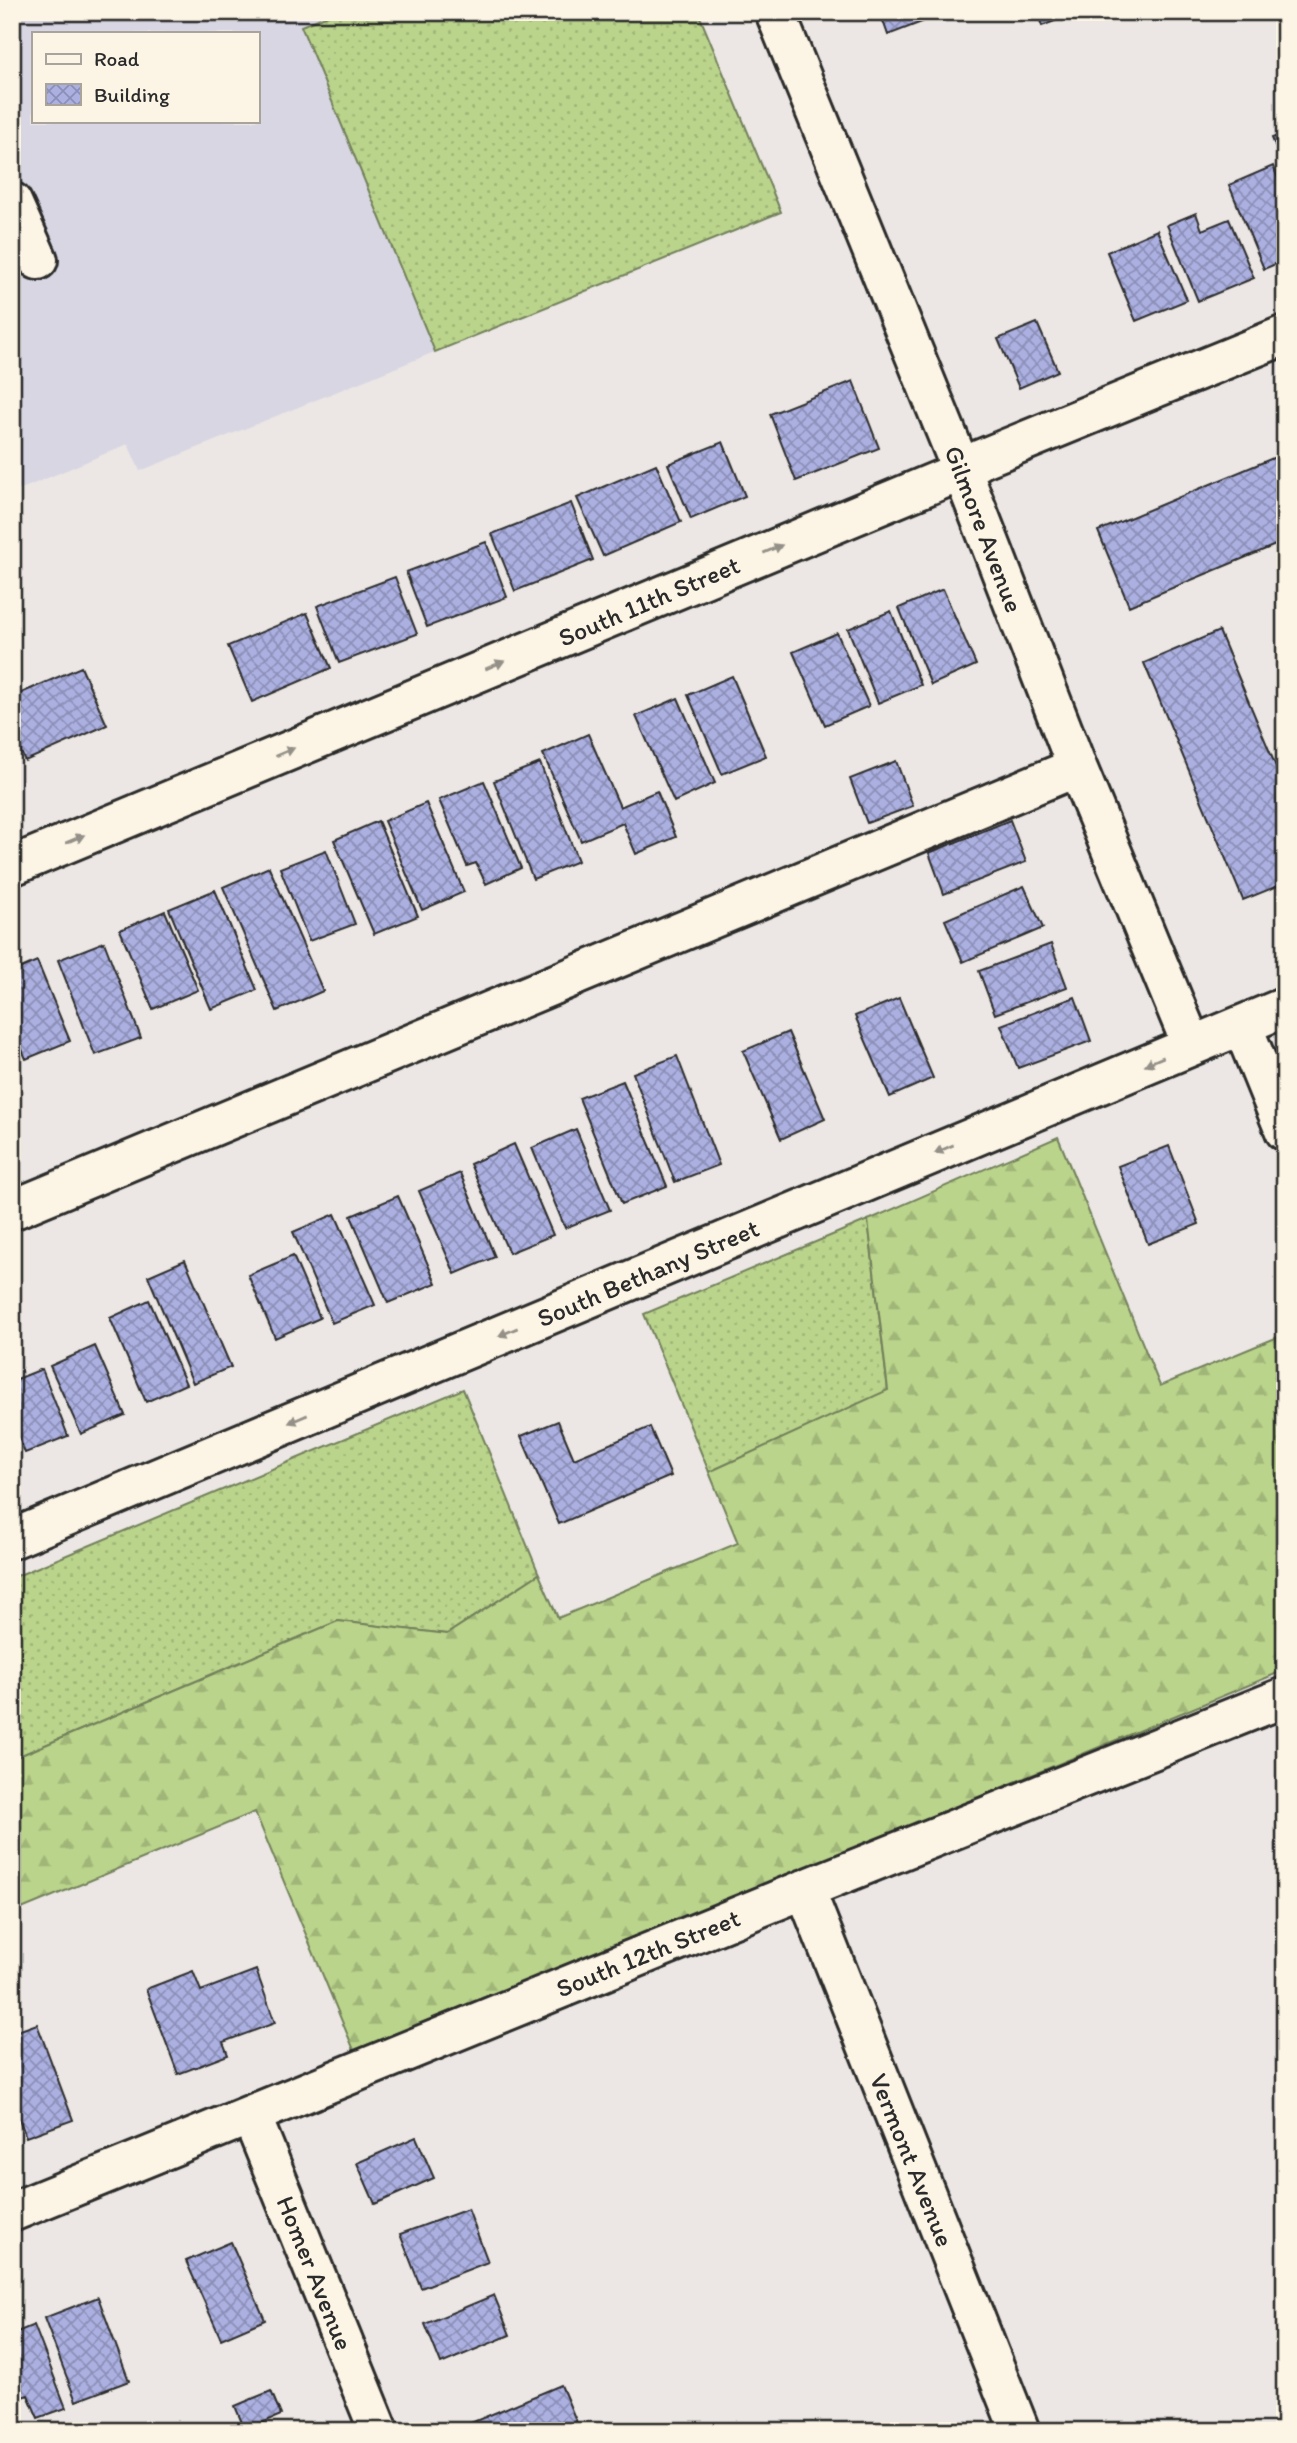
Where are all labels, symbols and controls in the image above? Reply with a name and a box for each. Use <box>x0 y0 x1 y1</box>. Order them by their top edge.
legend <box>32 32 259 122</box>
text: Road <box>94 46 140 71</box>
text: Building <box>94 82 170 107</box>
street label: Gilmore Avenue <box>938 441 1030 617</box>
one-way arrow <box>763 543 784 554</box>
street label: South 11th Street <box>553 548 745 654</box>
one-way arrow <box>485 659 506 670</box>
one-way arrow <box>275 746 296 757</box>
one-way arrow <box>65 834 86 845</box>
one-way arrow <box>1143 1056 1164 1067</box>
one-way arrow <box>934 1143 954 1155</box>
street label: South Bethany Street <box>532 1212 764 1334</box>
one-way arrow <box>497 1326 518 1337</box>
one-way arrow <box>288 1414 309 1425</box>
street label: South 12th Street <box>551 1901 745 2004</box>
street label: Vermont Avenue <box>863 2069 961 2251</box>
street label: Homer Avenue <box>269 2191 361 2355</box>

